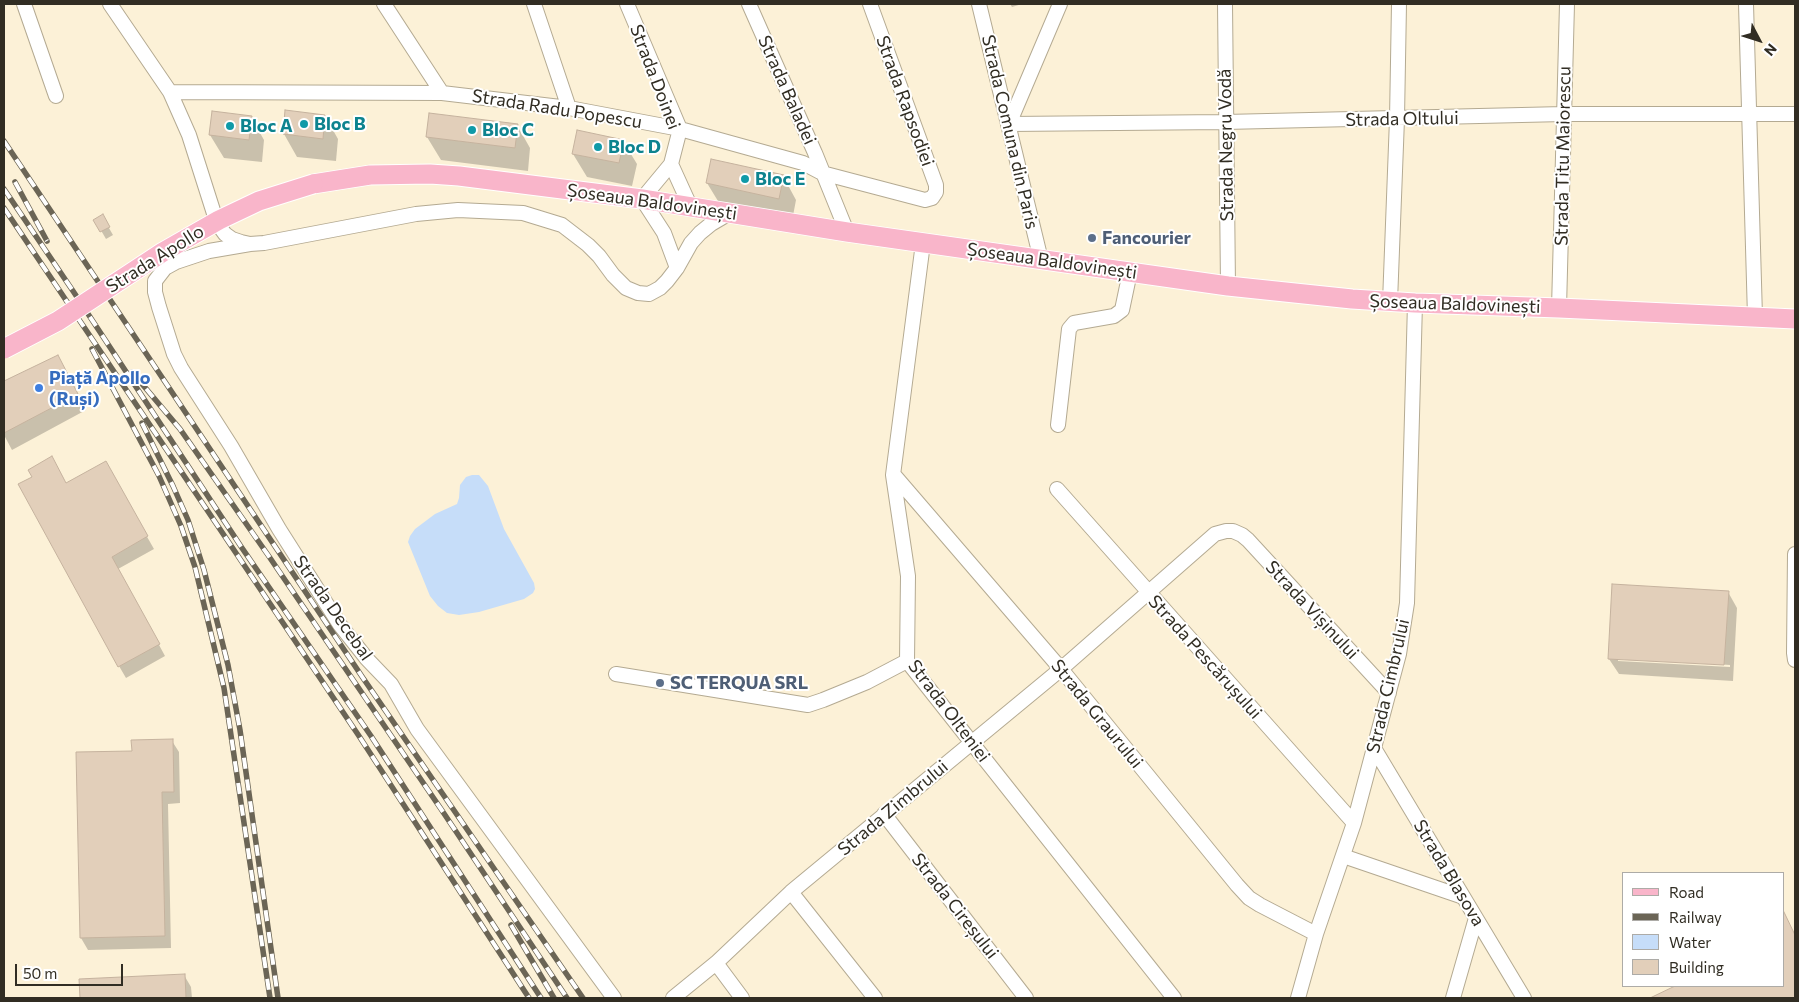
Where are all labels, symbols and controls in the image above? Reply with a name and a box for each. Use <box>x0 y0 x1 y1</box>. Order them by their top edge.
north arrow <box>1734 15 1784 65</box>
street label: Strada Doinei <box>625 22 685 132</box>
street label: Strada Baladei <box>753 32 821 148</box>
street label: Strada Rapsodiei <box>871 33 939 169</box>
street label: Strada Comuna din Paris <box>977 33 1043 231</box>
text: N <box>1761 40 1781 59</box>
street label: Strada Titu Maiorescu <box>1551 66 1575 246</box>
street label: Strada Negru Vodă <box>1214 69 1238 221</box>
street label: Strada Radu Popescu <box>470 85 644 133</box>
street label: Strada Oltului <box>1345 107 1459 131</box>
place label: Bloc B <box>314 113 366 135</box>
place label: Bloc A <box>240 115 293 137</box>
marker: Bloc B <box>298 118 310 130</box>
place label: Bloc C <box>482 119 534 141</box>
marker: Bloc A <box>224 120 236 132</box>
marker: Bloc C <box>466 124 478 136</box>
place label: Bloc D <box>608 136 661 158</box>
marker: Bloc D <box>592 141 604 153</box>
place label: Bloc E <box>755 168 805 190</box>
marker: Bloc E <box>739 173 751 185</box>
street label: Șoseaua Baldovinești <box>566 179 738 225</box>
street label: Strada Apollo <box>102 220 208 298</box>
place label: Fancourier <box>1102 227 1191 249</box>
marker: Fancourier <box>1086 232 1098 244</box>
street label: Șoseaua Baldovinești <box>966 238 1138 284</box>
street label: Șoseaua Baldovinești <box>1369 290 1541 318</box>
place label: Piață Apollo (Ruși) <box>49 367 151 409</box>
marker: Piață Apollo (Ruși) <box>33 382 45 394</box>
street label: Strada Decebal <box>289 551 377 665</box>
street label: Strada Vișinului <box>1261 556 1363 664</box>
street label: Strada Pescărușului <box>1144 591 1266 723</box>
street label: Strada Cimbrului <box>1362 617 1414 755</box>
street label: Strada Graurului <box>1047 655 1147 773</box>
street label: Strada Olteniei <box>904 656 994 766</box>
place label: SC TERQUA SRL <box>670 672 808 694</box>
marker: SC TERQUA SRL <box>654 677 666 689</box>
street label: Strada Zimbrului <box>834 756 952 860</box>
street label: Strada Blasova <box>1409 816 1489 930</box>
street label: Strada Cireșului <box>907 849 1003 963</box>
legend <box>1622 872 1784 987</box>
text: Road <box>1669 883 1704 901</box>
text: Railway <box>1669 908 1722 926</box>
text: Water <box>1669 933 1711 951</box>
scale bar <box>18 954 125 986</box>
text: Building <box>1669 958 1724 976</box>
text: 50 m <box>23 964 57 982</box>

